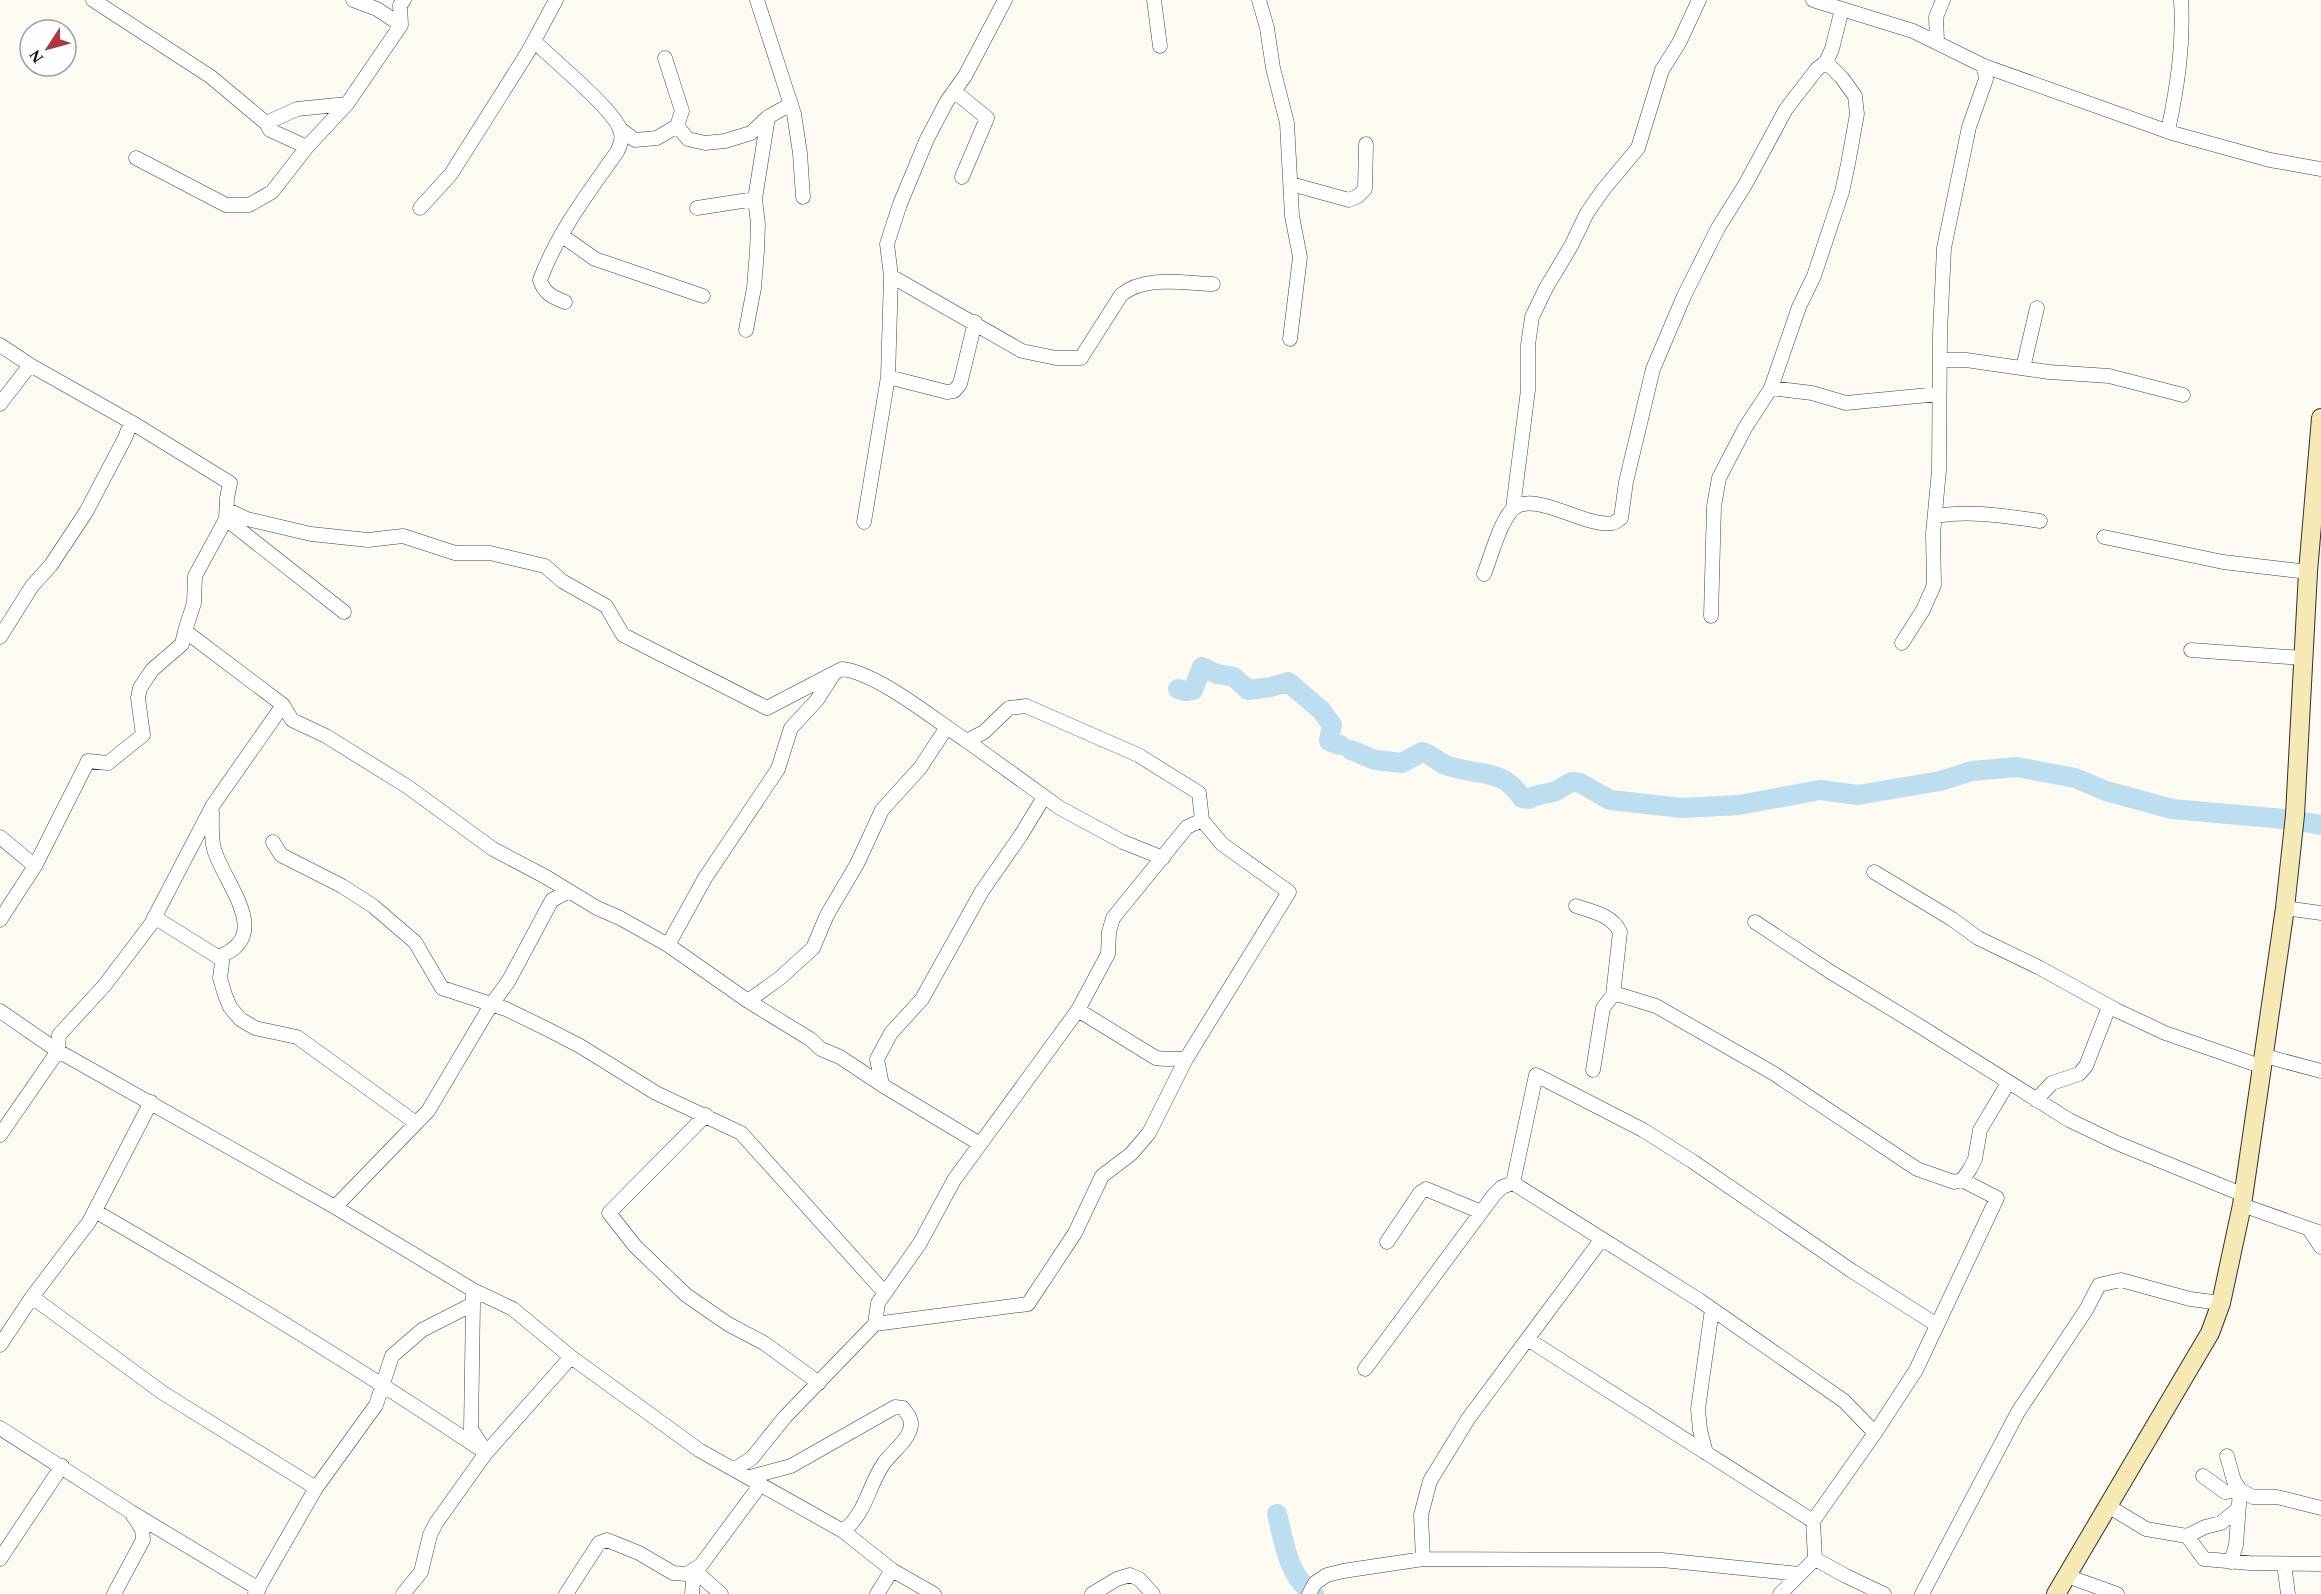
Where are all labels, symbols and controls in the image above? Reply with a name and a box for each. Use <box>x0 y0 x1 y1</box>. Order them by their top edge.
north arrow <box>18 18 78 78</box>
text: N <box>26 46 47 66</box>

